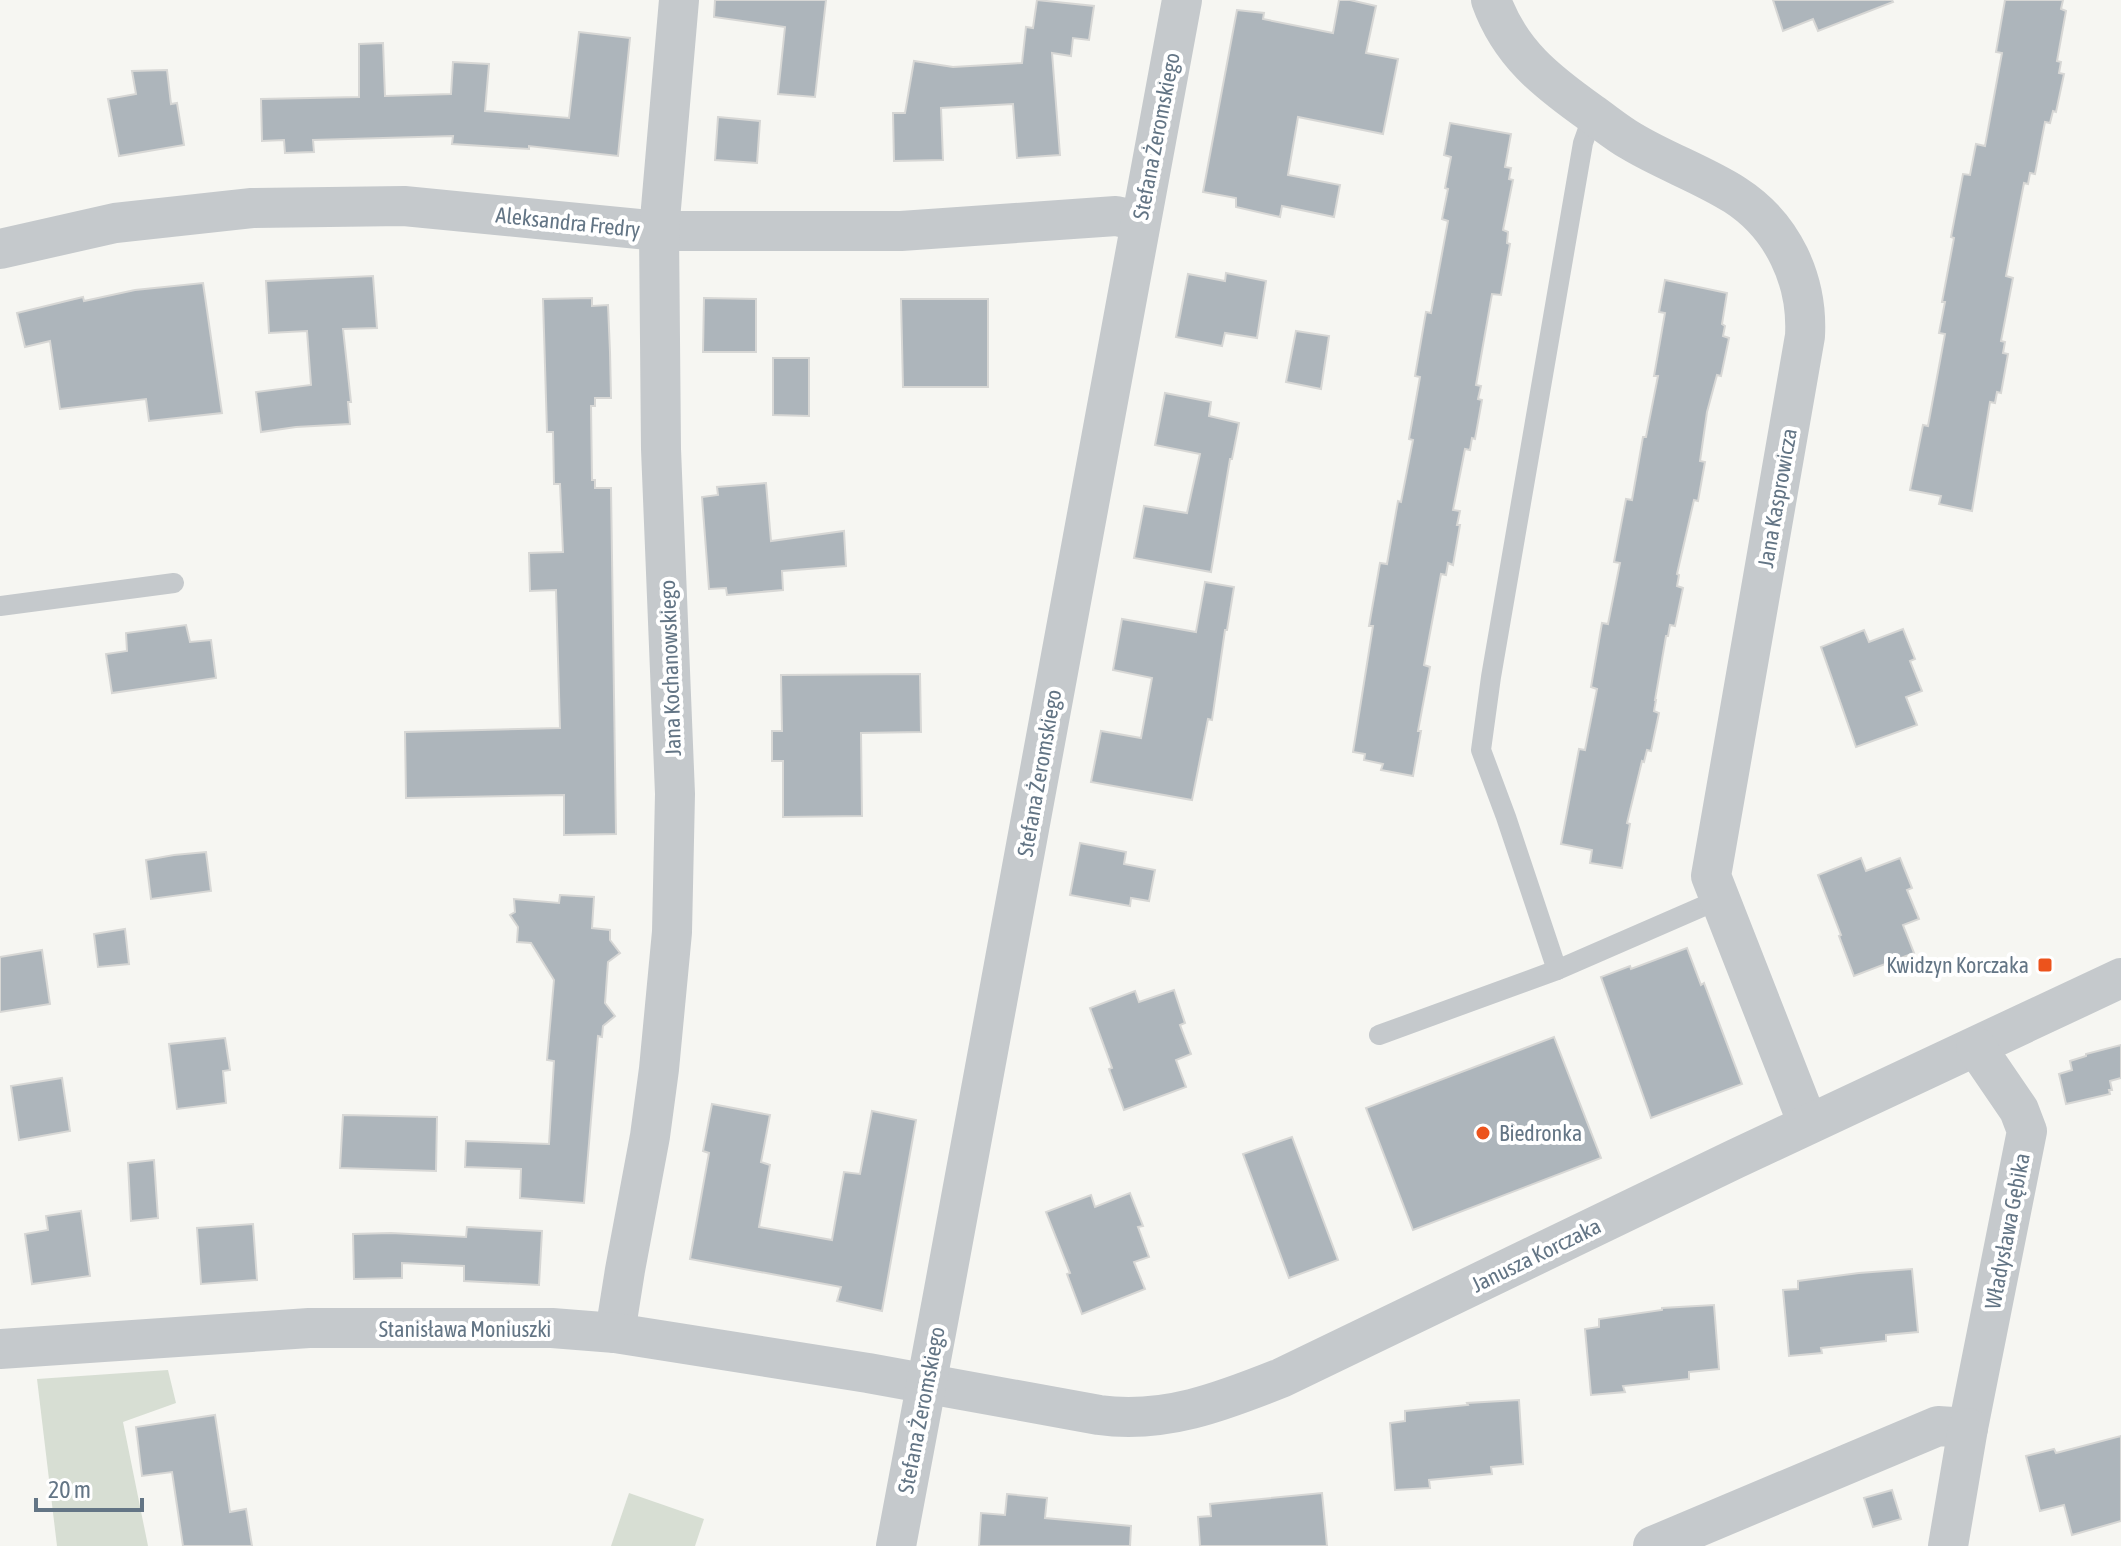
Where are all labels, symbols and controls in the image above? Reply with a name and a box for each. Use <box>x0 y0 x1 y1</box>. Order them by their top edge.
street label: Stefana Żeromskiego <box>1127 50 1185 222</box>
street label: Aleksandra Fredry <box>494 201 642 243</box>
street label: Jana Kasprowicza <box>1752 426 1802 570</box>
street label: Jana Kochanowskiego <box>654 580 686 756</box>
street label: Stefana Żeromskiego <box>1011 687 1067 859</box>
place label: Kwidzyn Korczaka <box>1886 952 2029 978</box>
marker: Kwidzyn Korczaka <box>2036 956 2054 974</box>
place label: Biedronka <box>1499 1120 1582 1146</box>
marker: Biedronka <box>1474 1124 1492 1142</box>
street label: Władysława Gębika <box>1979 1151 2035 1311</box>
street label: Janusza Korczaka <box>1467 1212 1605 1298</box>
street label: Stanisława Moniuszki <box>379 1316 551 1342</box>
street label: Stefana Żeromskiego <box>892 1324 950 1496</box>
scale bar <box>36 1462 142 1512</box>
text: 20 m <box>48 1476 91 1503</box>

